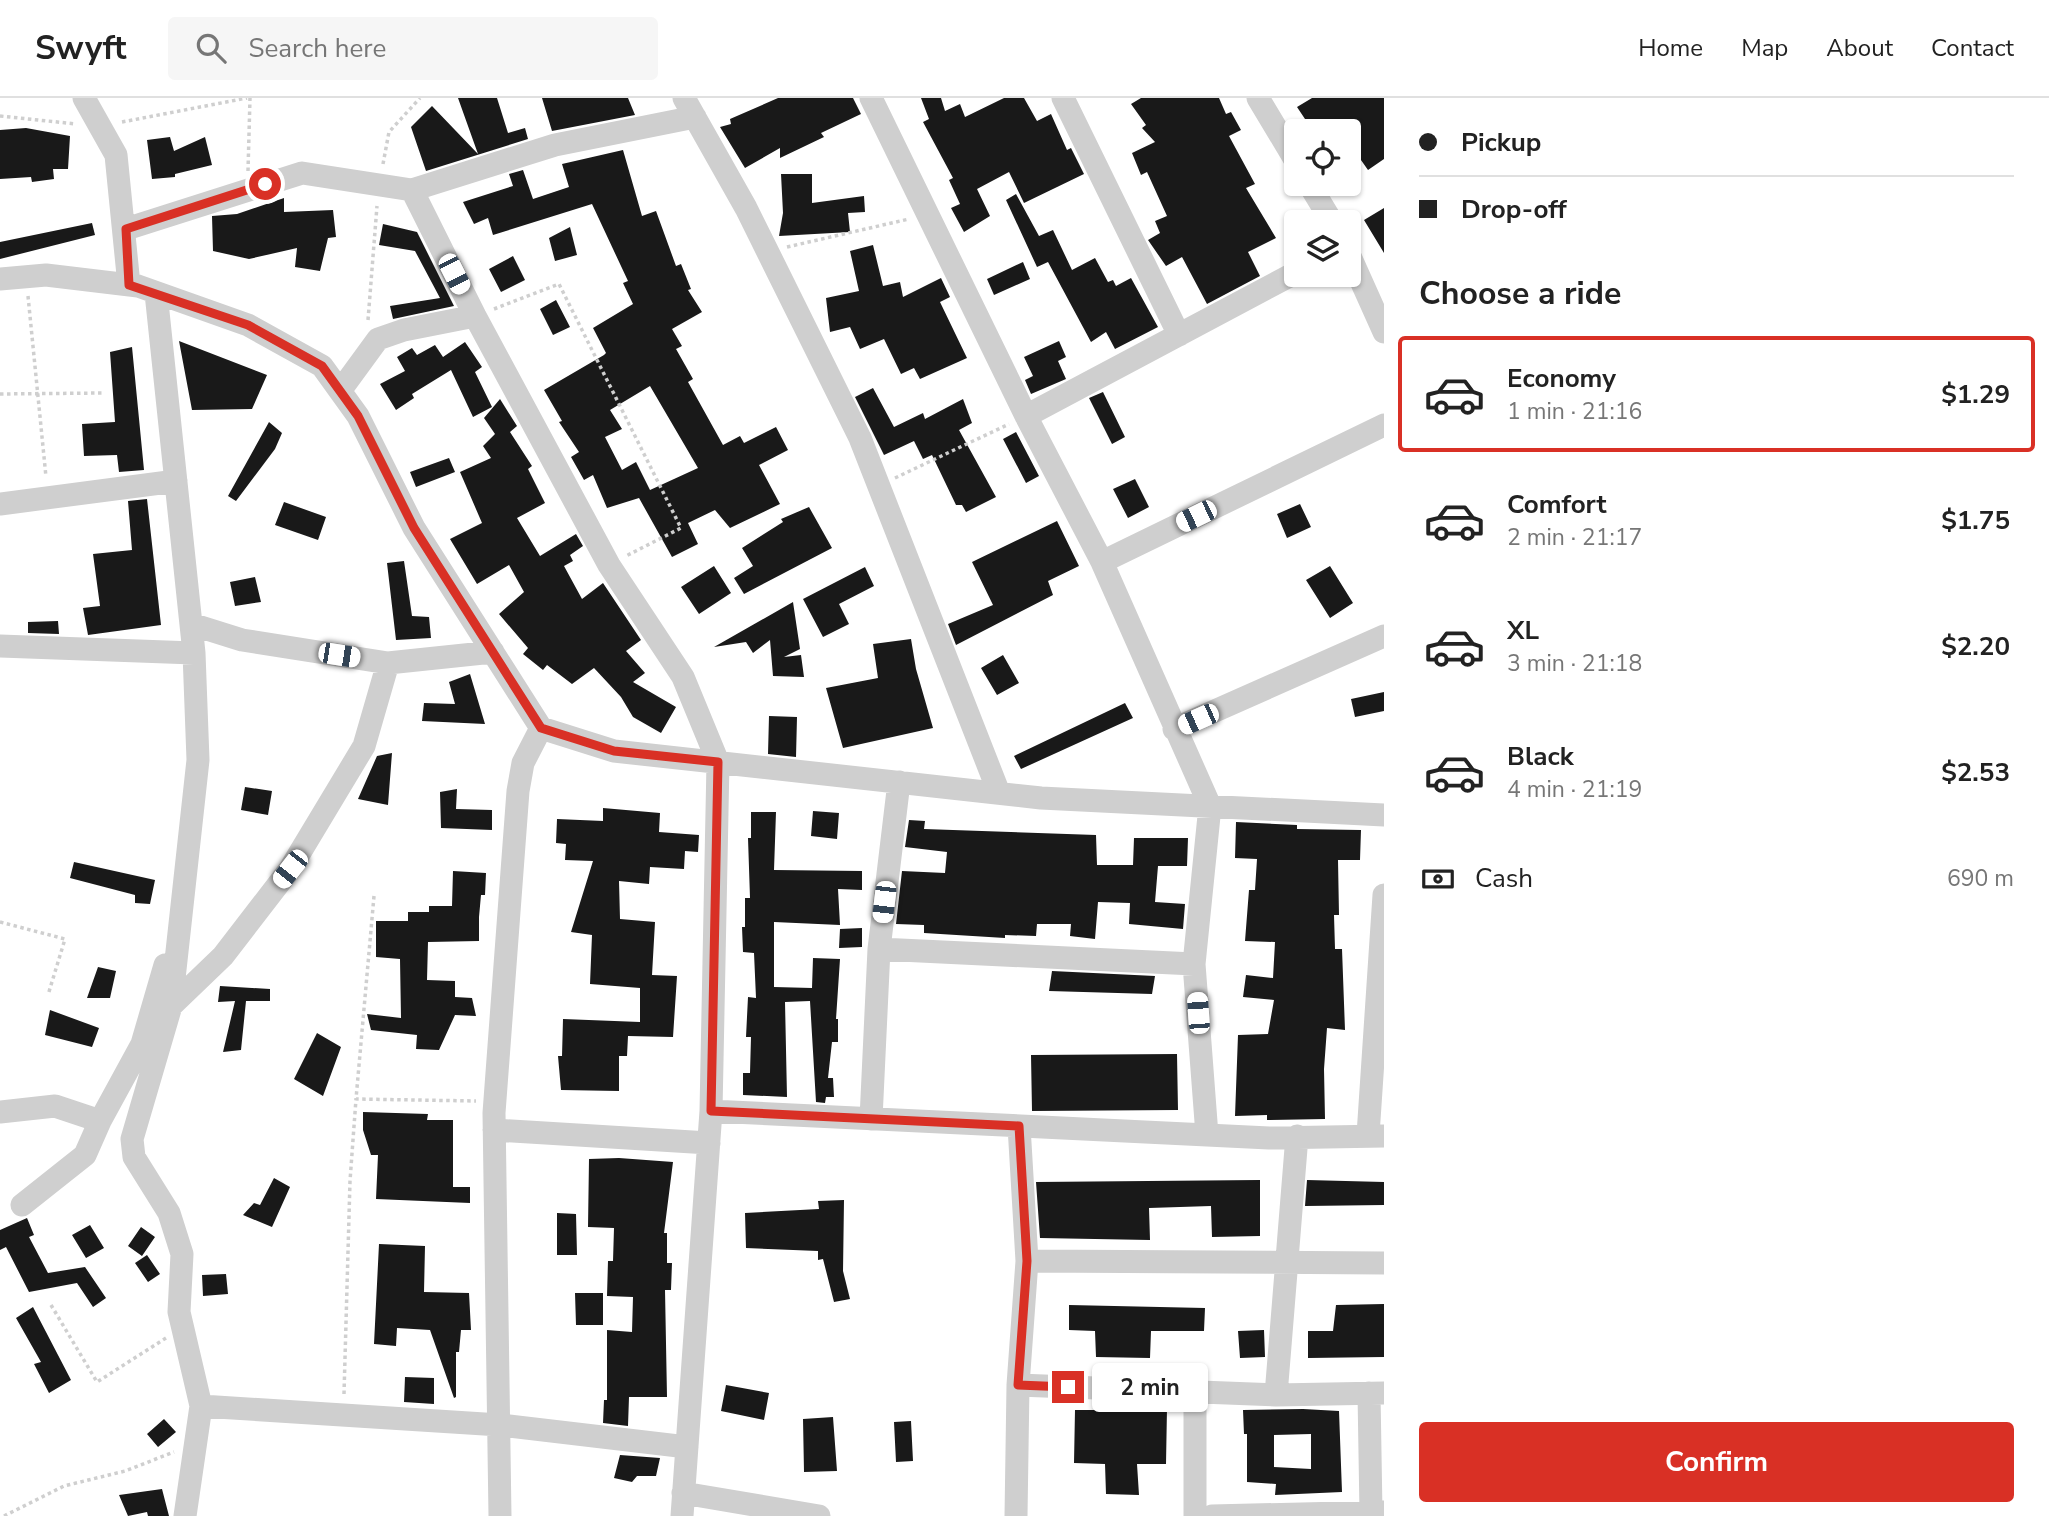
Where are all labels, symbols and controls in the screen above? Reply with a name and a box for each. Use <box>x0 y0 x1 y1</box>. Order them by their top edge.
search box <box>168 17 658 80</box>
text: Swyft <box>35 26 126 71</box>
icon: search <box>192 29 230 67</box>
text: Search here <box>248 31 386 66</box>
text: Home <box>1638 32 1703 64</box>
text: Map <box>1741 32 1788 64</box>
text: About <box>1826 32 1893 64</box>
text: Contact <box>1931 32 2014 64</box>
map controls <box>1284 119 1361 287</box>
button: locate <box>1284 119 1361 196</box>
text: Pickup <box>1461 125 1541 160</box>
route start <box>249 168 281 200</box>
text: Drop-off <box>1461 192 1567 227</box>
button: layers <box>1284 210 1361 287</box>
car <box>436 251 473 297</box>
text: Choose a ride <box>1419 272 1621 315</box>
text: Economy <box>1507 361 1616 396</box>
icon: car <box>1423 363 1486 426</box>
text: $1.29 <box>1941 377 2010 412</box>
text: 1 min · 21:16 <box>1507 396 1642 427</box>
text: Comfort <box>1507 487 1607 522</box>
icon: car <box>1423 489 1486 552</box>
car <box>1173 497 1220 535</box>
text: $1.75 <box>1941 503 2010 538</box>
text: 2 min · 21:17 <box>1507 522 1642 553</box>
text: XL <box>1507 613 1539 648</box>
icon: car <box>1423 615 1486 678</box>
text: $2.20 <box>1941 629 2010 664</box>
car <box>317 641 362 669</box>
text: 3 min · 21:18 <box>1507 648 1642 679</box>
car <box>1175 701 1222 737</box>
text: Black <box>1507 739 1574 774</box>
icon: car <box>1423 741 1486 804</box>
text: $2.53 <box>1941 755 2010 790</box>
text: 4 min · 21:19 <box>1507 774 1642 805</box>
car <box>269 846 312 892</box>
icon: cash <box>1419 860 1457 898</box>
text: Cash <box>1475 861 1533 896</box>
text: 690 m <box>1947 863 2014 894</box>
car <box>872 880 897 924</box>
car <box>1187 991 1210 1035</box>
callout: 2 min <box>1092 1362 1208 1412</box>
route end <box>1052 1371 1084 1403</box>
text: 2 min <box>1120 1372 1180 1403</box>
button: Confirm <box>1419 1422 2014 1502</box>

